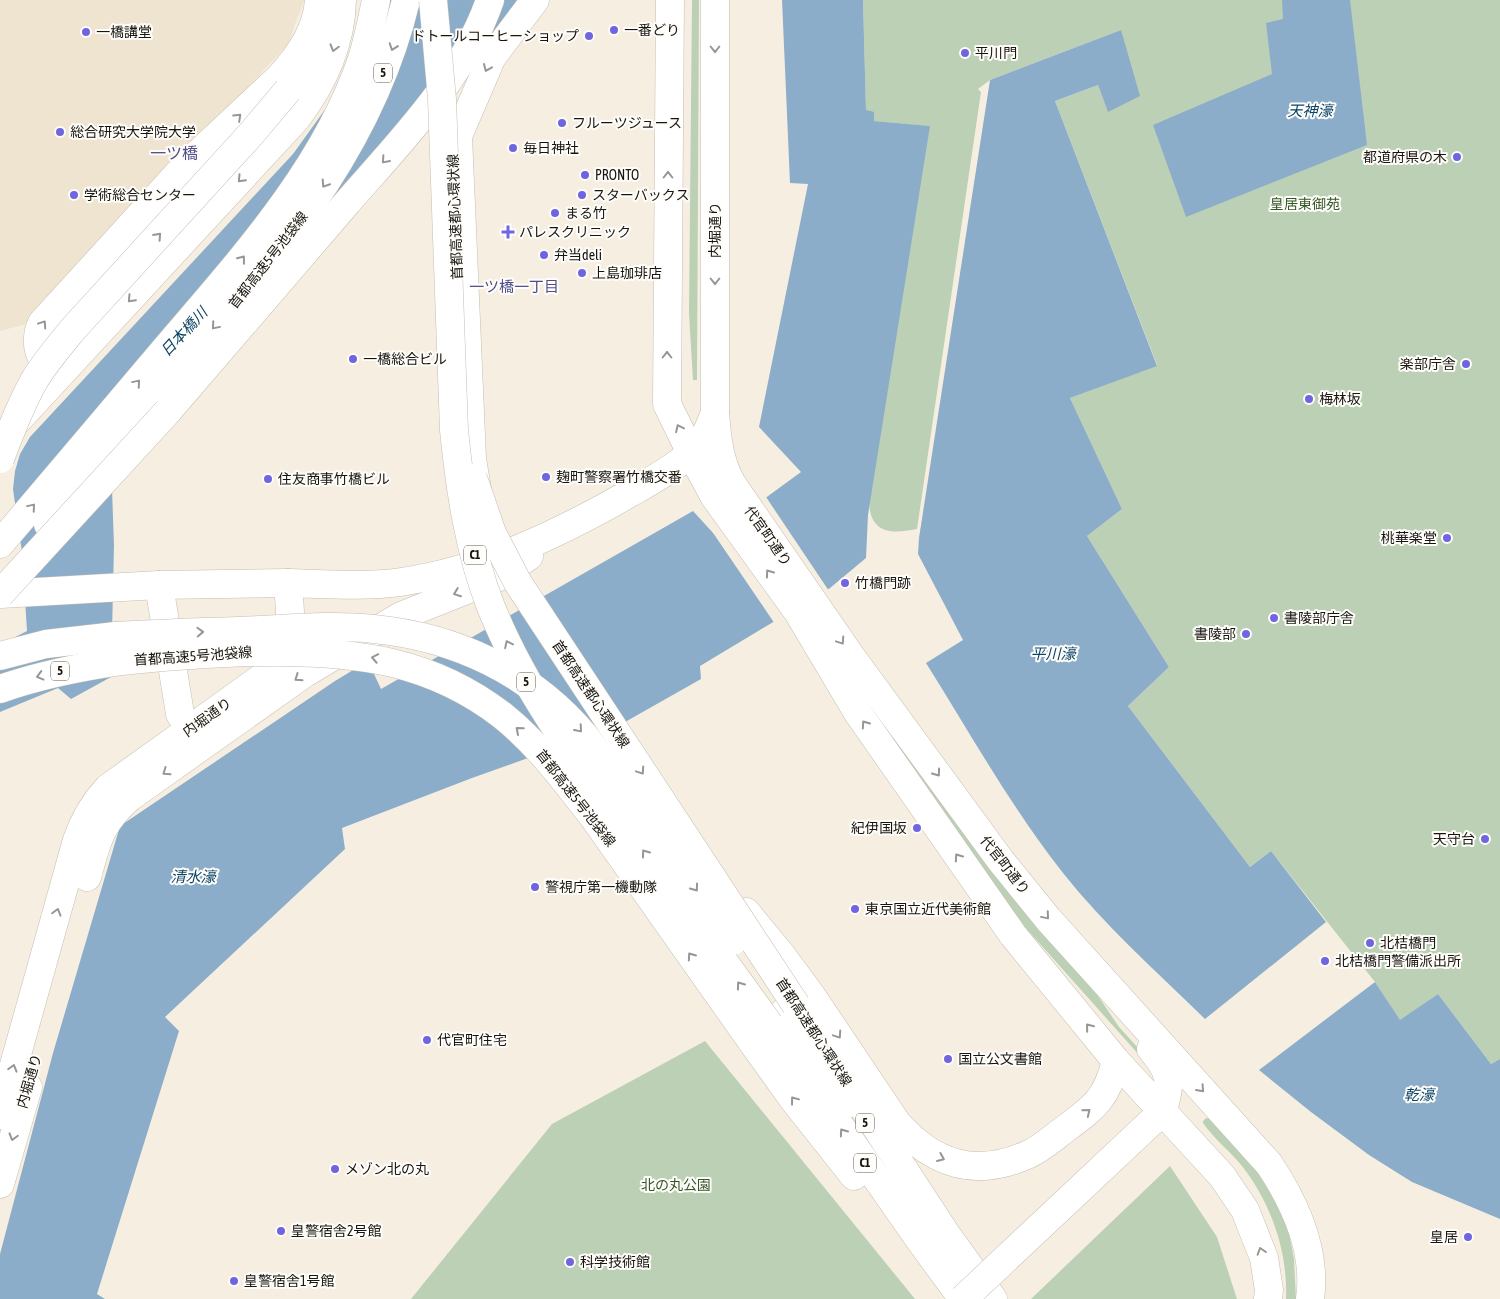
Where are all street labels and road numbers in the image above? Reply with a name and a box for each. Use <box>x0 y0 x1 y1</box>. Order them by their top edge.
road number: 5 <box>374 64 392 82</box>
street label: 首都高速都心環状線 <box>445 154 465 280</box>
street label: 内堀通り <box>707 202 723 258</box>
street label: 首都高速5号池袋線 <box>225 208 311 312</box>
street label: 代官町通り <box>741 503 795 569</box>
road number: C1 <box>464 546 486 564</box>
street label: 首都高速都心環状線 <box>549 637 633 751</box>
street label: 首都高速5号池袋線 <box>133 644 253 668</box>
road number: 5 <box>51 661 69 680</box>
road number: 5 <box>517 672 535 692</box>
street label: 内堀通り <box>179 694 235 740</box>
street label: 首都高速5号池袋線 <box>533 746 619 850</box>
street label: 代官町通り <box>977 832 1033 898</box>
street label: 首都高速都心環状線 <box>773 975 855 1089</box>
street label: 内堀通り <box>14 1052 44 1110</box>
road number: 5 <box>856 1114 874 1132</box>
road number: C1 <box>854 1154 876 1172</box>

